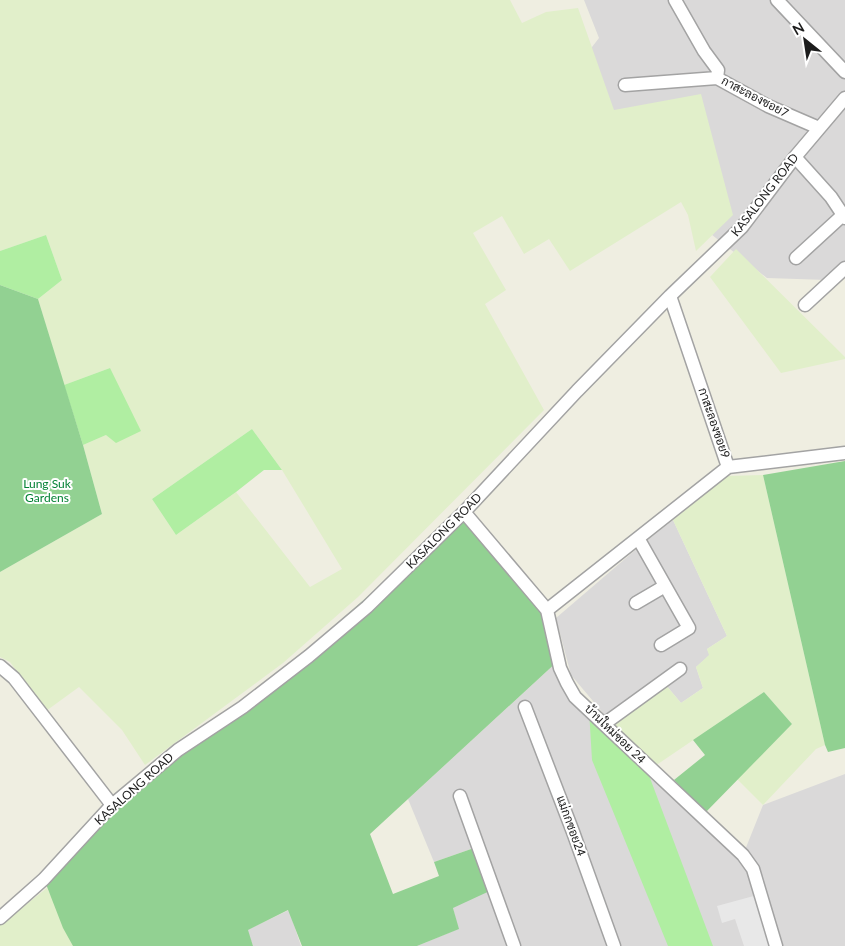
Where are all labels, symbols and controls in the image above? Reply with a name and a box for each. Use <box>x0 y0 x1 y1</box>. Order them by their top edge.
north arrow <box>780 15 830 65</box>
text: N <box>789 18 807 38</box>
street label: กาสะลองซอย7 <box>719 73 791 121</box>
street label: KASALONG ROAD <box>728 150 802 239</box>
street label: กาสะลองซอย9 <box>695 385 734 460</box>
park label: Lung Suk Gardens <box>23 476 72 505</box>
street label: KASALONG ROAD <box>403 490 485 572</box>
street label: บ้านใหม่ซอย 24 <box>582 701 649 767</box>
street label: KASALONG ROAD <box>91 749 176 828</box>
street label: แม่กกซอย24 <box>554 793 589 858</box>

